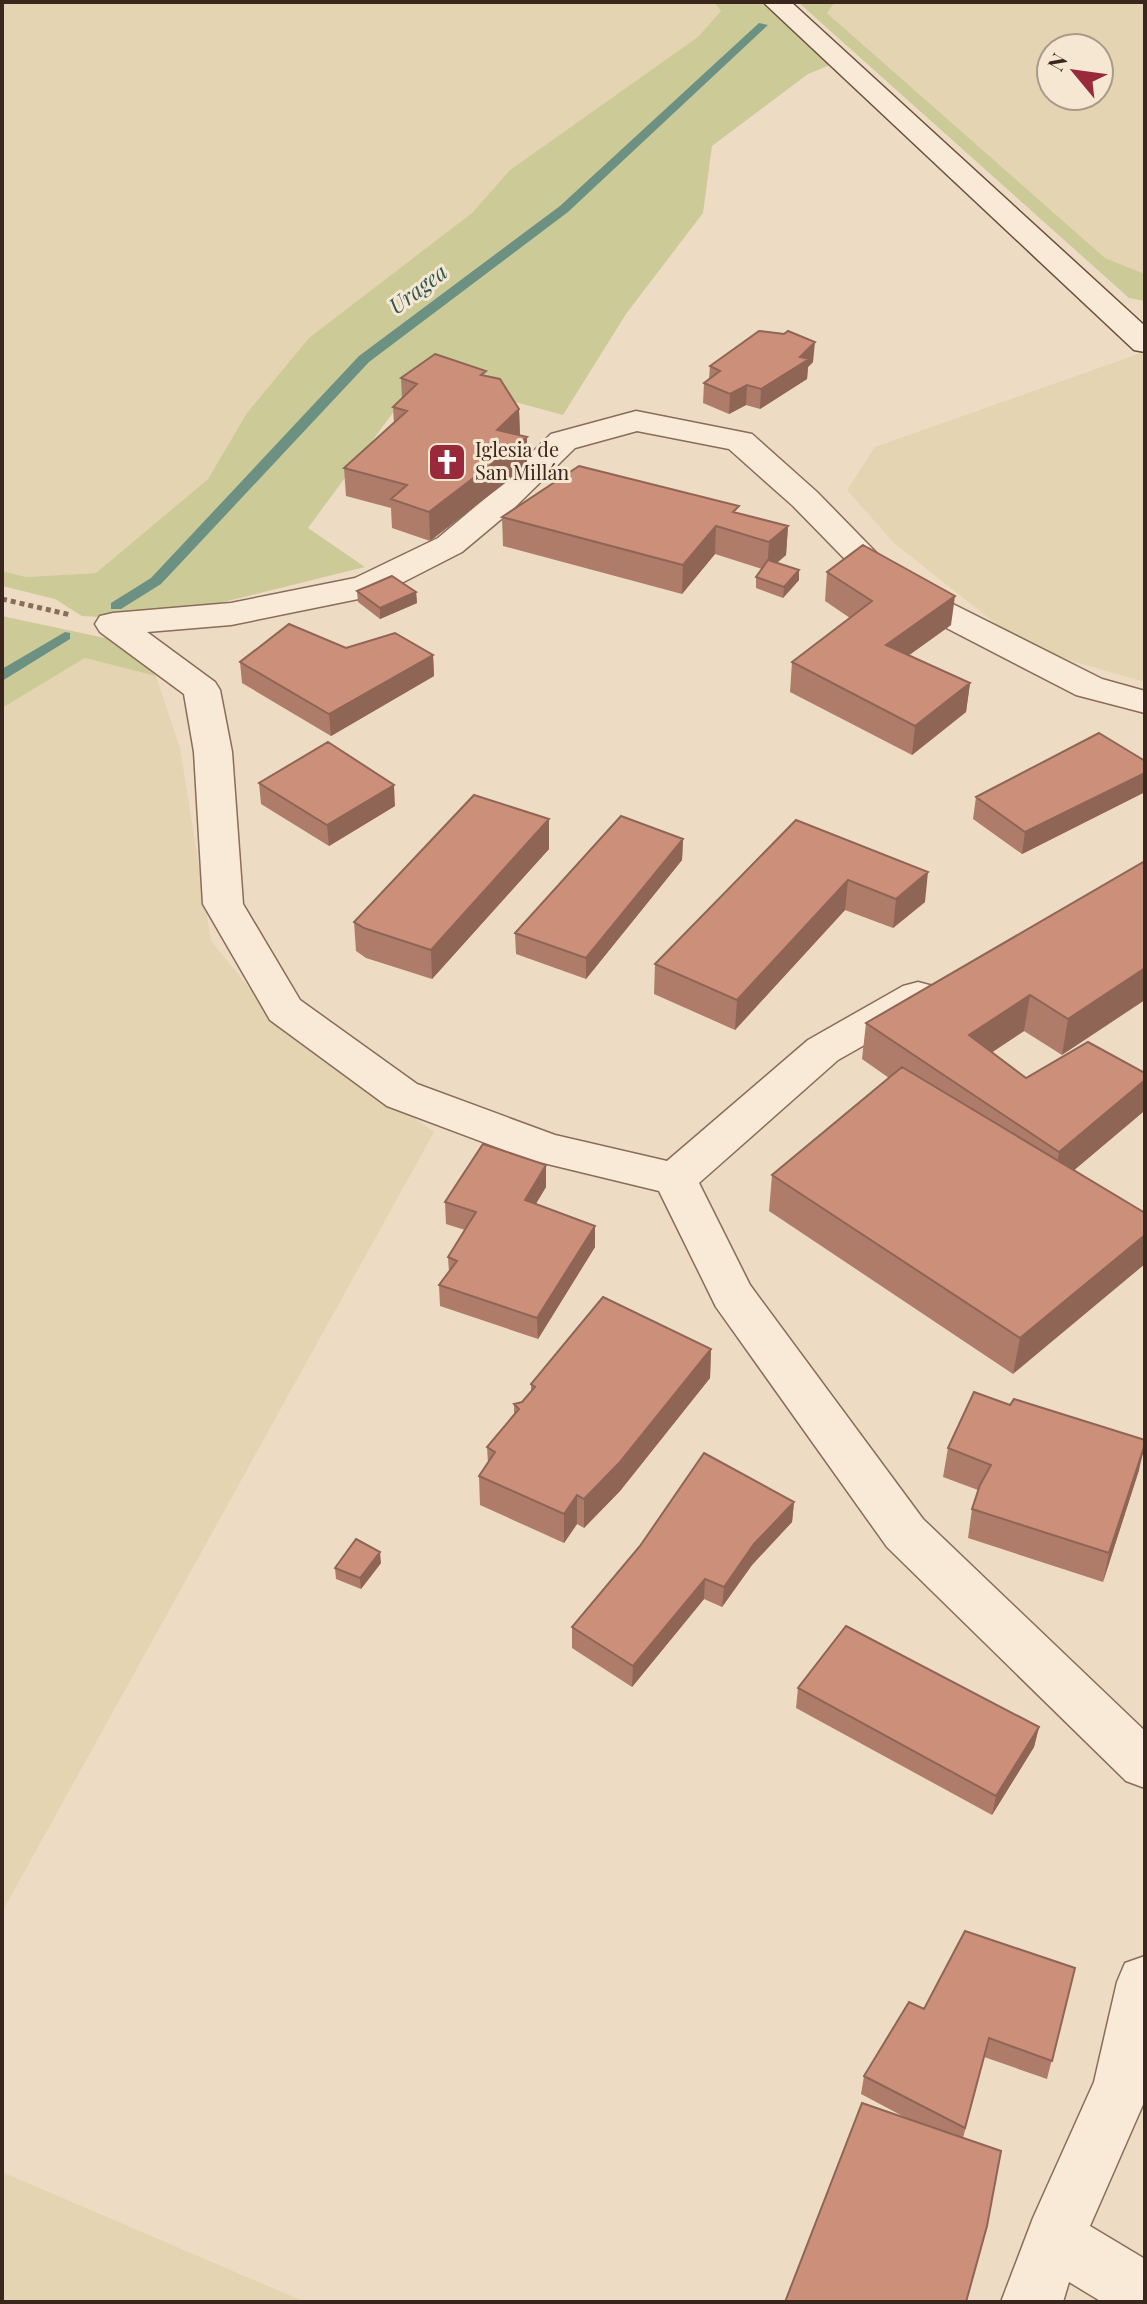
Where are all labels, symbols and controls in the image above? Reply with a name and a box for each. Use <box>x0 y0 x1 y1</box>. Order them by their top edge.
north arrow <box>1035 32 1115 112</box>
text: N <box>1040 48 1074 76</box>
water label: Uragea <box>382 256 453 320</box>
place label: Iglesia de San Millán <box>475 435 569 485</box>
church icon: Iglesia de San Millán <box>426 441 468 483</box>

